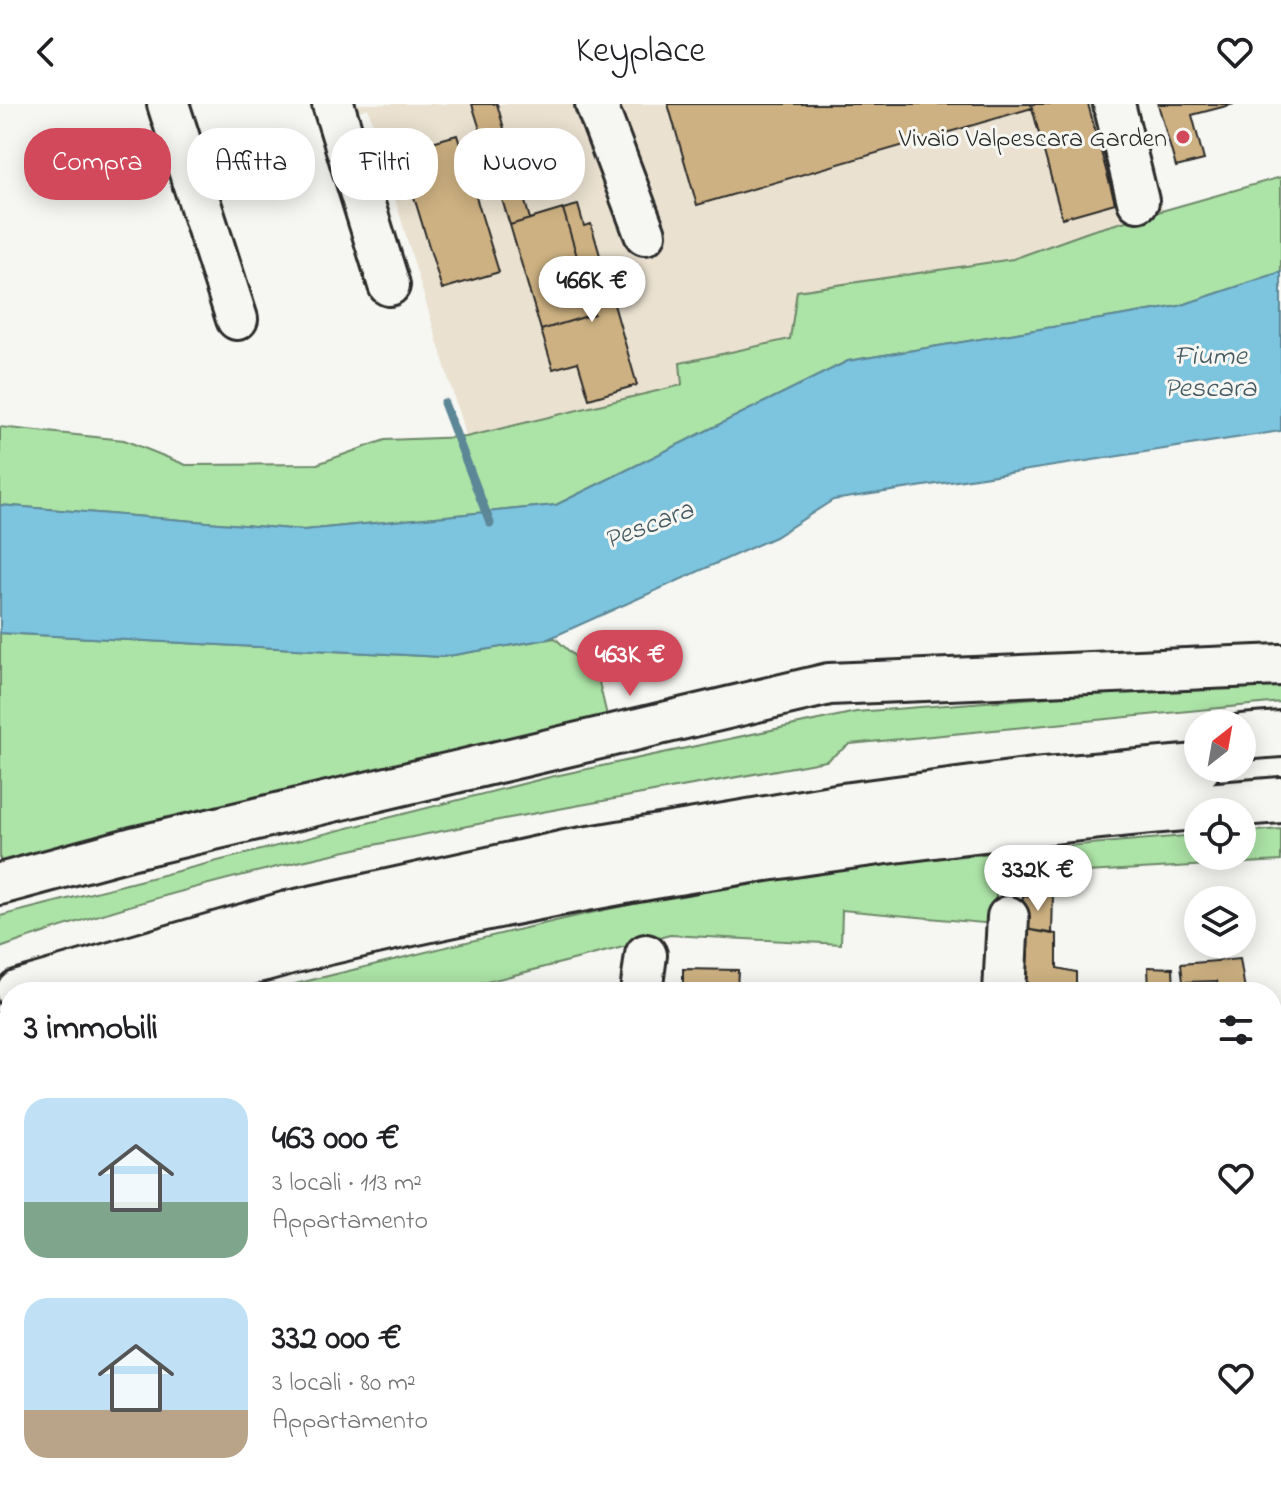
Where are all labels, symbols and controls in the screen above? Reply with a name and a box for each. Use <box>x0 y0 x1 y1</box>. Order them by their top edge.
text: Keyplace <box>576 26 705 79</box>
icon: back <box>24 30 68 74</box>
icon: heart <box>1213 30 1257 74</box>
place label: Vivaio Valpescara Garden <box>898 121 1167 159</box>
chip: Compra <box>24 128 171 200</box>
chip: Affitta <box>187 128 315 200</box>
chip: Filtri <box>331 128 438 200</box>
chip: Nuovo <box>454 128 585 200</box>
marker: Vivaio Valpescara Garden <box>1174 128 1192 146</box>
pin: 466K € <box>527 256 657 324</box>
text: 466K € <box>557 263 627 301</box>
water label: Fiume Pescara <box>1164 337 1257 410</box>
water label: Pescara <box>599 490 701 562</box>
pin: 463K € <box>565 630 695 698</box>
text: 463K € <box>595 637 665 675</box>
north arrow <box>1184 710 1256 782</box>
map controls <box>1184 710 1256 958</box>
button: locate <box>1184 798 1256 870</box>
pin: 332K € <box>973 845 1103 913</box>
text: 332K € <box>1002 852 1074 890</box>
button: layers <box>1184 886 1256 958</box>
text: 3 immobili <box>24 1005 158 1055</box>
icon: filters <box>1214 1008 1258 1052</box>
text: 463 000 € <box>272 1115 400 1165</box>
icon: home <box>88 1130 184 1226</box>
icon: heart <box>1214 1156 1258 1200</box>
text: 3 locali · 113 m² <box>272 1165 422 1203</box>
text: Appartamento <box>272 1203 428 1241</box>
text: 332 000 € <box>272 1315 402 1365</box>
icon: home <box>88 1330 184 1426</box>
icon: heart <box>1214 1356 1258 1400</box>
text: 3 locali · 80 m² <box>272 1365 416 1403</box>
text: Appartamento <box>272 1403 428 1441</box>

